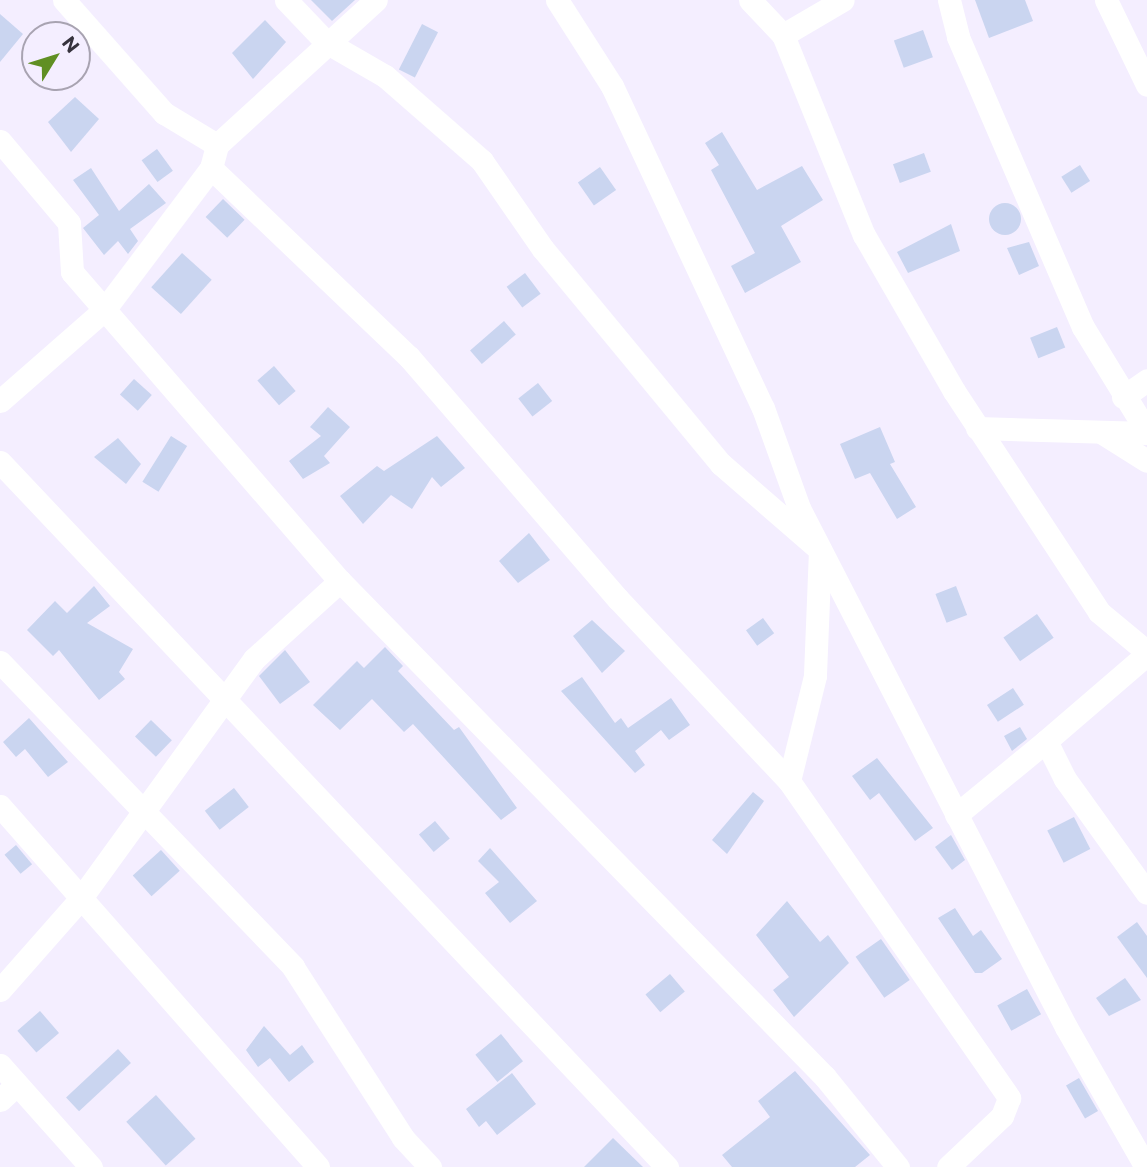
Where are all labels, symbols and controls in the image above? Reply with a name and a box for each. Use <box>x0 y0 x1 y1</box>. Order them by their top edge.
north arrow <box>21 21 91 91</box>
text: N <box>58 31 85 57</box>

